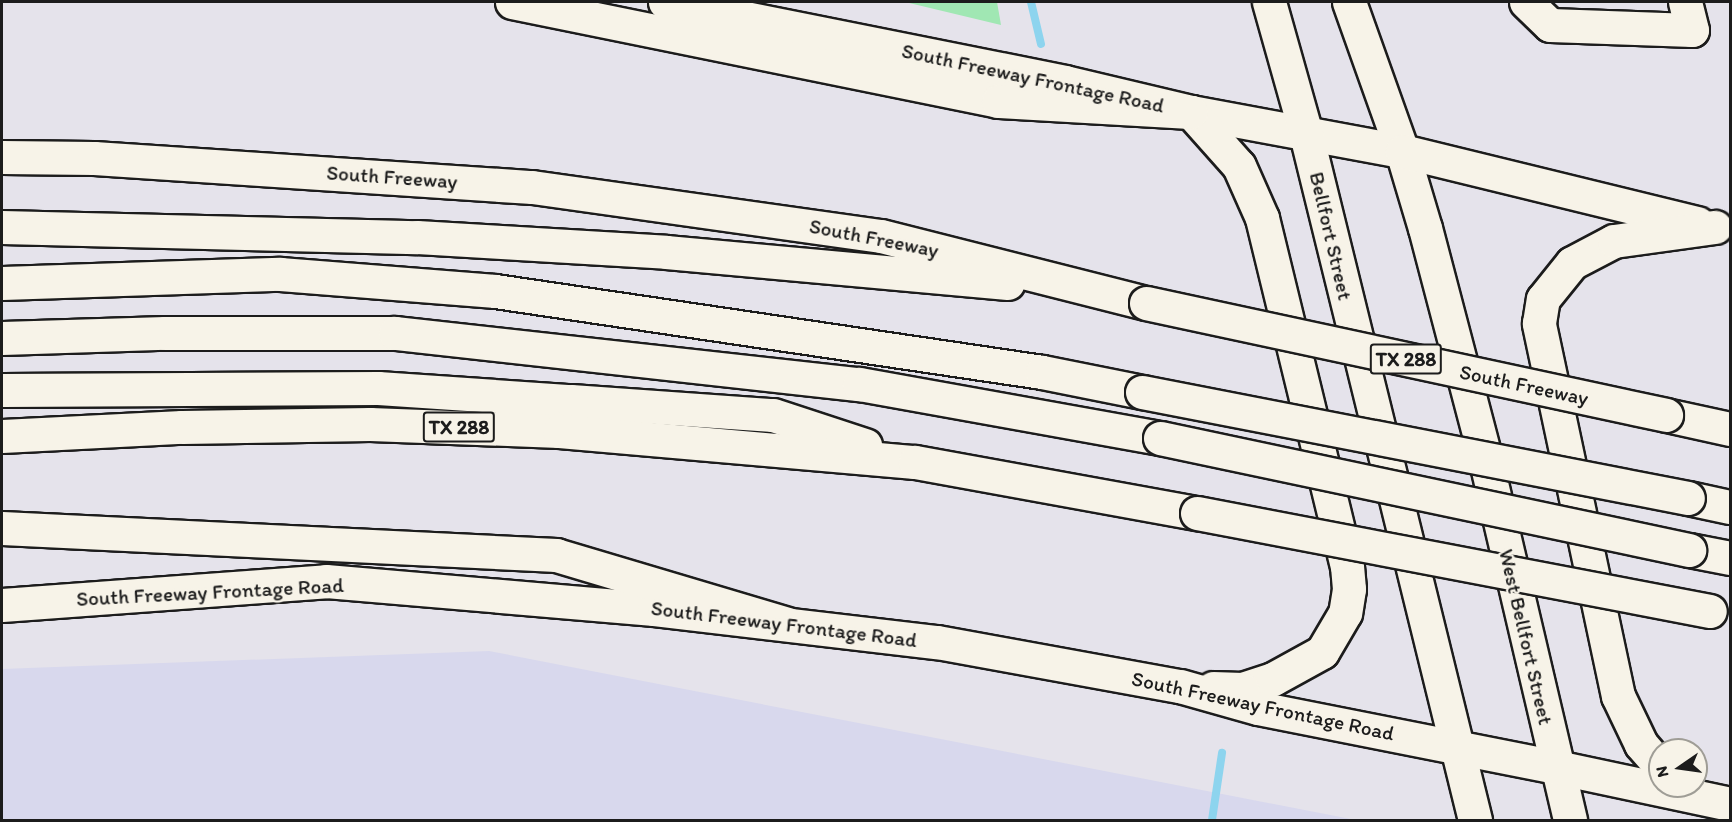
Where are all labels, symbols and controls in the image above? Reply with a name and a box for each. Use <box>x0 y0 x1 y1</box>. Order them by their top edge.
street label: South Freeway Frontage Road <box>900 38 1166 118</box>
street label: South Freeway <box>326 160 458 194</box>
street label: Bellfort Street <box>1304 170 1358 302</box>
street label: South Freeway <box>807 213 941 263</box>
road number: TX 288 <box>1368 342 1444 376</box>
street label: South Freeway <box>1457 359 1591 411</box>
road number: TX 288 <box>422 410 496 444</box>
street label: West Bellfort Street <box>1494 547 1558 727</box>
street label: South Freeway Frontage Road <box>76 572 344 612</box>
street label: South Freeway Frontage Road <box>650 595 918 653</box>
street label: South Freeway Frontage Road <box>1130 666 1396 746</box>
north arrow <box>1648 738 1708 798</box>
text: N <box>1651 764 1672 779</box>

